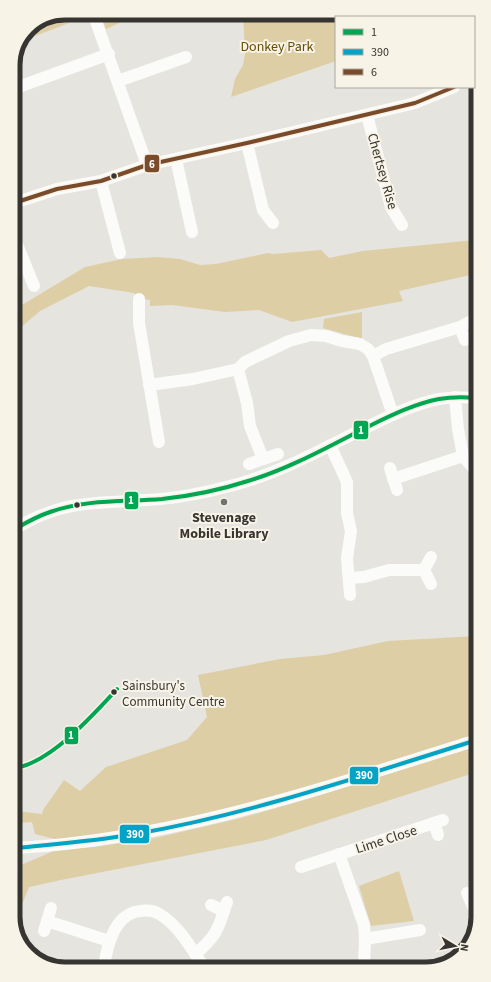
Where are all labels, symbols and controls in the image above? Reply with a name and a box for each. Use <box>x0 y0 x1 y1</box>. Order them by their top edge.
legend <box>335 16 475 88</box>
text: 1 <box>371 24 377 41</box>
park label: Donkey Park <box>240 37 314 57</box>
text: 390 <box>371 44 389 61</box>
text: 6 <box>371 64 377 81</box>
street label: Chertsey Rise <box>362 131 402 212</box>
line badge: 6 <box>144 154 160 173</box>
text: 6 <box>149 157 155 172</box>
unlabelled marker <box>109 171 119 181</box>
line badge: 1 <box>353 420 369 440</box>
text: 1 <box>358 423 364 438</box>
line badge: 1 <box>124 491 139 510</box>
text: 1 <box>128 493 134 508</box>
marker: Stevenage Mobile Library <box>219 497 229 507</box>
unlabelled marker <box>72 500 82 510</box>
place label: Stevenage Mobile Library <box>179 508 269 544</box>
place label: Sainsbury's Community Centre <box>122 677 225 711</box>
marker: Sainsbury's Community Centre <box>109 687 119 697</box>
line badge: 1 <box>64 726 79 745</box>
text: 1 <box>68 728 74 743</box>
line badge: 390 <box>349 766 379 785</box>
text: 390 <box>355 768 373 783</box>
street label: Lime Close <box>353 821 420 859</box>
line badge: 390 <box>119 824 150 844</box>
text: 390 <box>126 827 144 842</box>
north arrow <box>435 926 475 966</box>
text: N <box>456 943 472 953</box>

